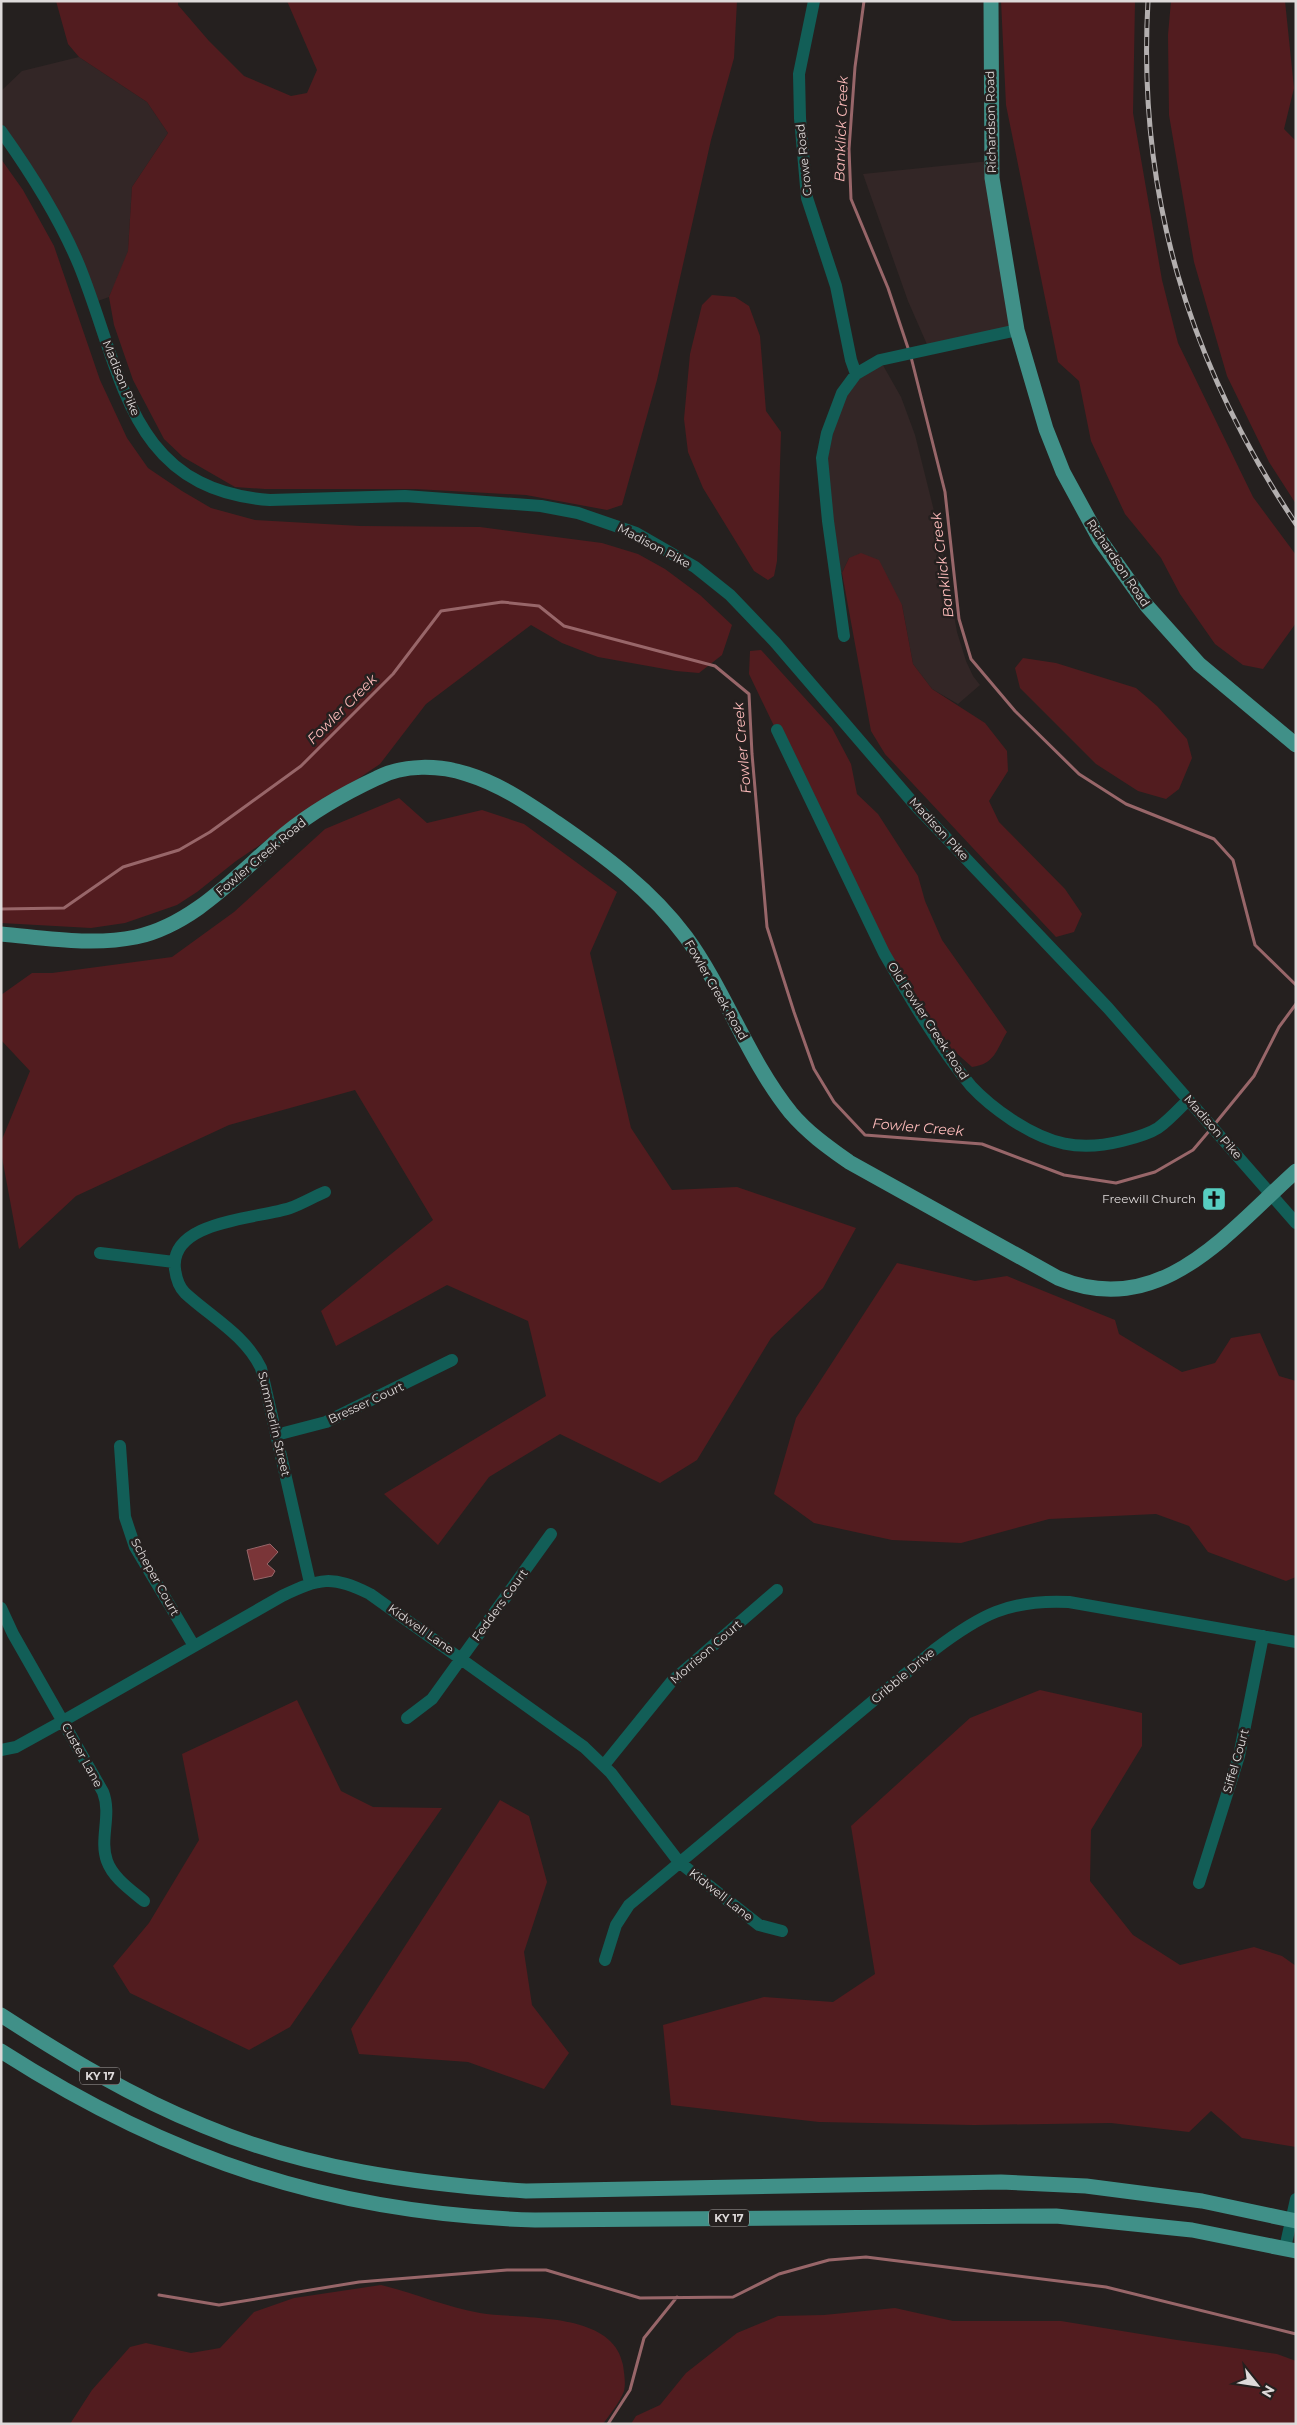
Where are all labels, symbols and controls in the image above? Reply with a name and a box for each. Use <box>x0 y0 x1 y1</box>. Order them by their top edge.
street label: Richardson Road <box>982 71 999 173</box>
water label: Banklick Creek <box>830 75 852 182</box>
street label: Crowe Road <box>792 123 815 197</box>
street label: Madison Pike <box>99 338 144 418</box>
water label: Banklick Creek <box>927 511 957 619</box>
street label: Richardson Road <box>1084 516 1153 609</box>
street label: Madison Pike <box>615 520 693 571</box>
water label: Fowler Creek <box>303 670 381 748</box>
water label: Fowler Creek <box>729 701 755 794</box>
street label: Madison Pike <box>906 794 972 863</box>
street label: Fowler Creek Road <box>213 815 309 899</box>
street label: Fowler Creek Road <box>682 937 751 1042</box>
street label: Old Fowler Creek Road <box>885 959 972 1083</box>
street label: Madison Pike <box>1181 1091 1245 1162</box>
water label: Fowler Creek <box>872 1114 965 1140</box>
church icon: Freewill Church <box>1201 1186 1227 1212</box>
place label: Freewill Church <box>1102 1191 1196 1206</box>
street label: Summerlin Street <box>255 1370 294 1478</box>
street label: Bresser Court <box>326 1378 406 1427</box>
street label: Scheper Court <box>128 1535 183 1618</box>
street label: Fedders Court <box>468 1566 531 1644</box>
street label: Kidwell Lane <box>386 1600 457 1657</box>
street label: Morrison Court <box>667 1616 745 1687</box>
street label: Gribble Drive <box>868 1645 938 1707</box>
street label: Custer Lane <box>59 1720 106 1790</box>
street label: Siffel Court <box>1219 1727 1252 1795</box>
street label: Kidwell Lane <box>686 1865 756 1924</box>
road number: KY 17 <box>80 2068 120 2084</box>
road number: KY 17 <box>709 2210 749 2226</box>
north arrow <box>1232 2360 1282 2410</box>
text: N <box>1258 2382 1279 2401</box>

